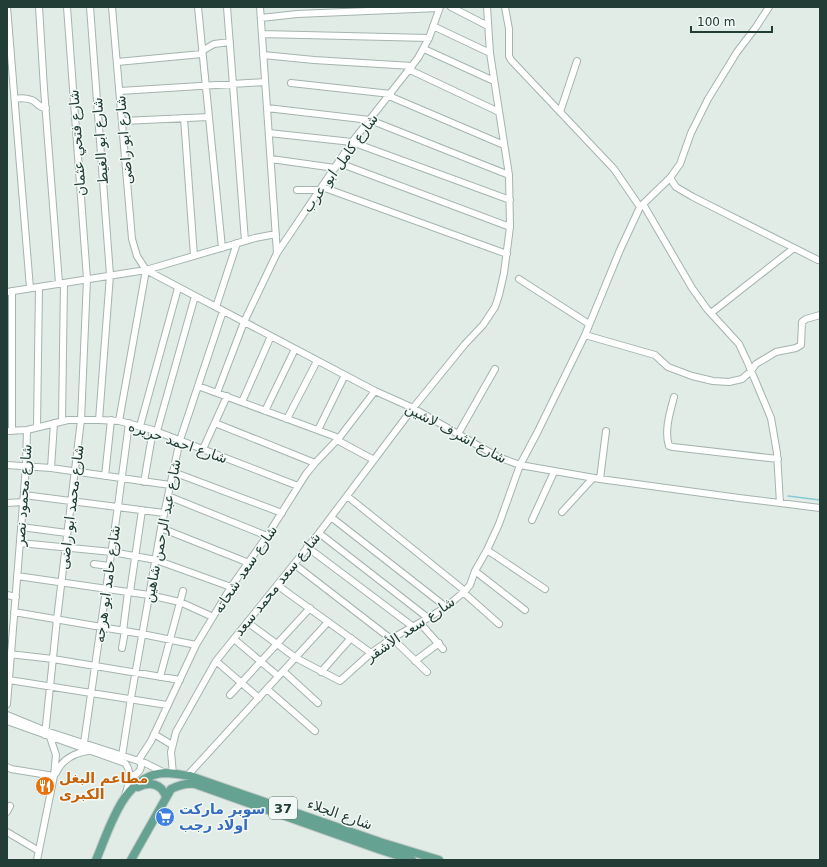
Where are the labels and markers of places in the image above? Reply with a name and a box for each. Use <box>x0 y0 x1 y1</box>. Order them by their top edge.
place label: مطاعم البغل الكبرى <box>59 770 148 803</box>
restaurant icon: مطاعم البغل الكبرى <box>34 775 56 797</box>
place label: سوبر ماركت اولاد رجب <box>179 801 265 834</box>
supermarket icon: سوبر ماركت اولاد رجب <box>154 806 176 828</box>

